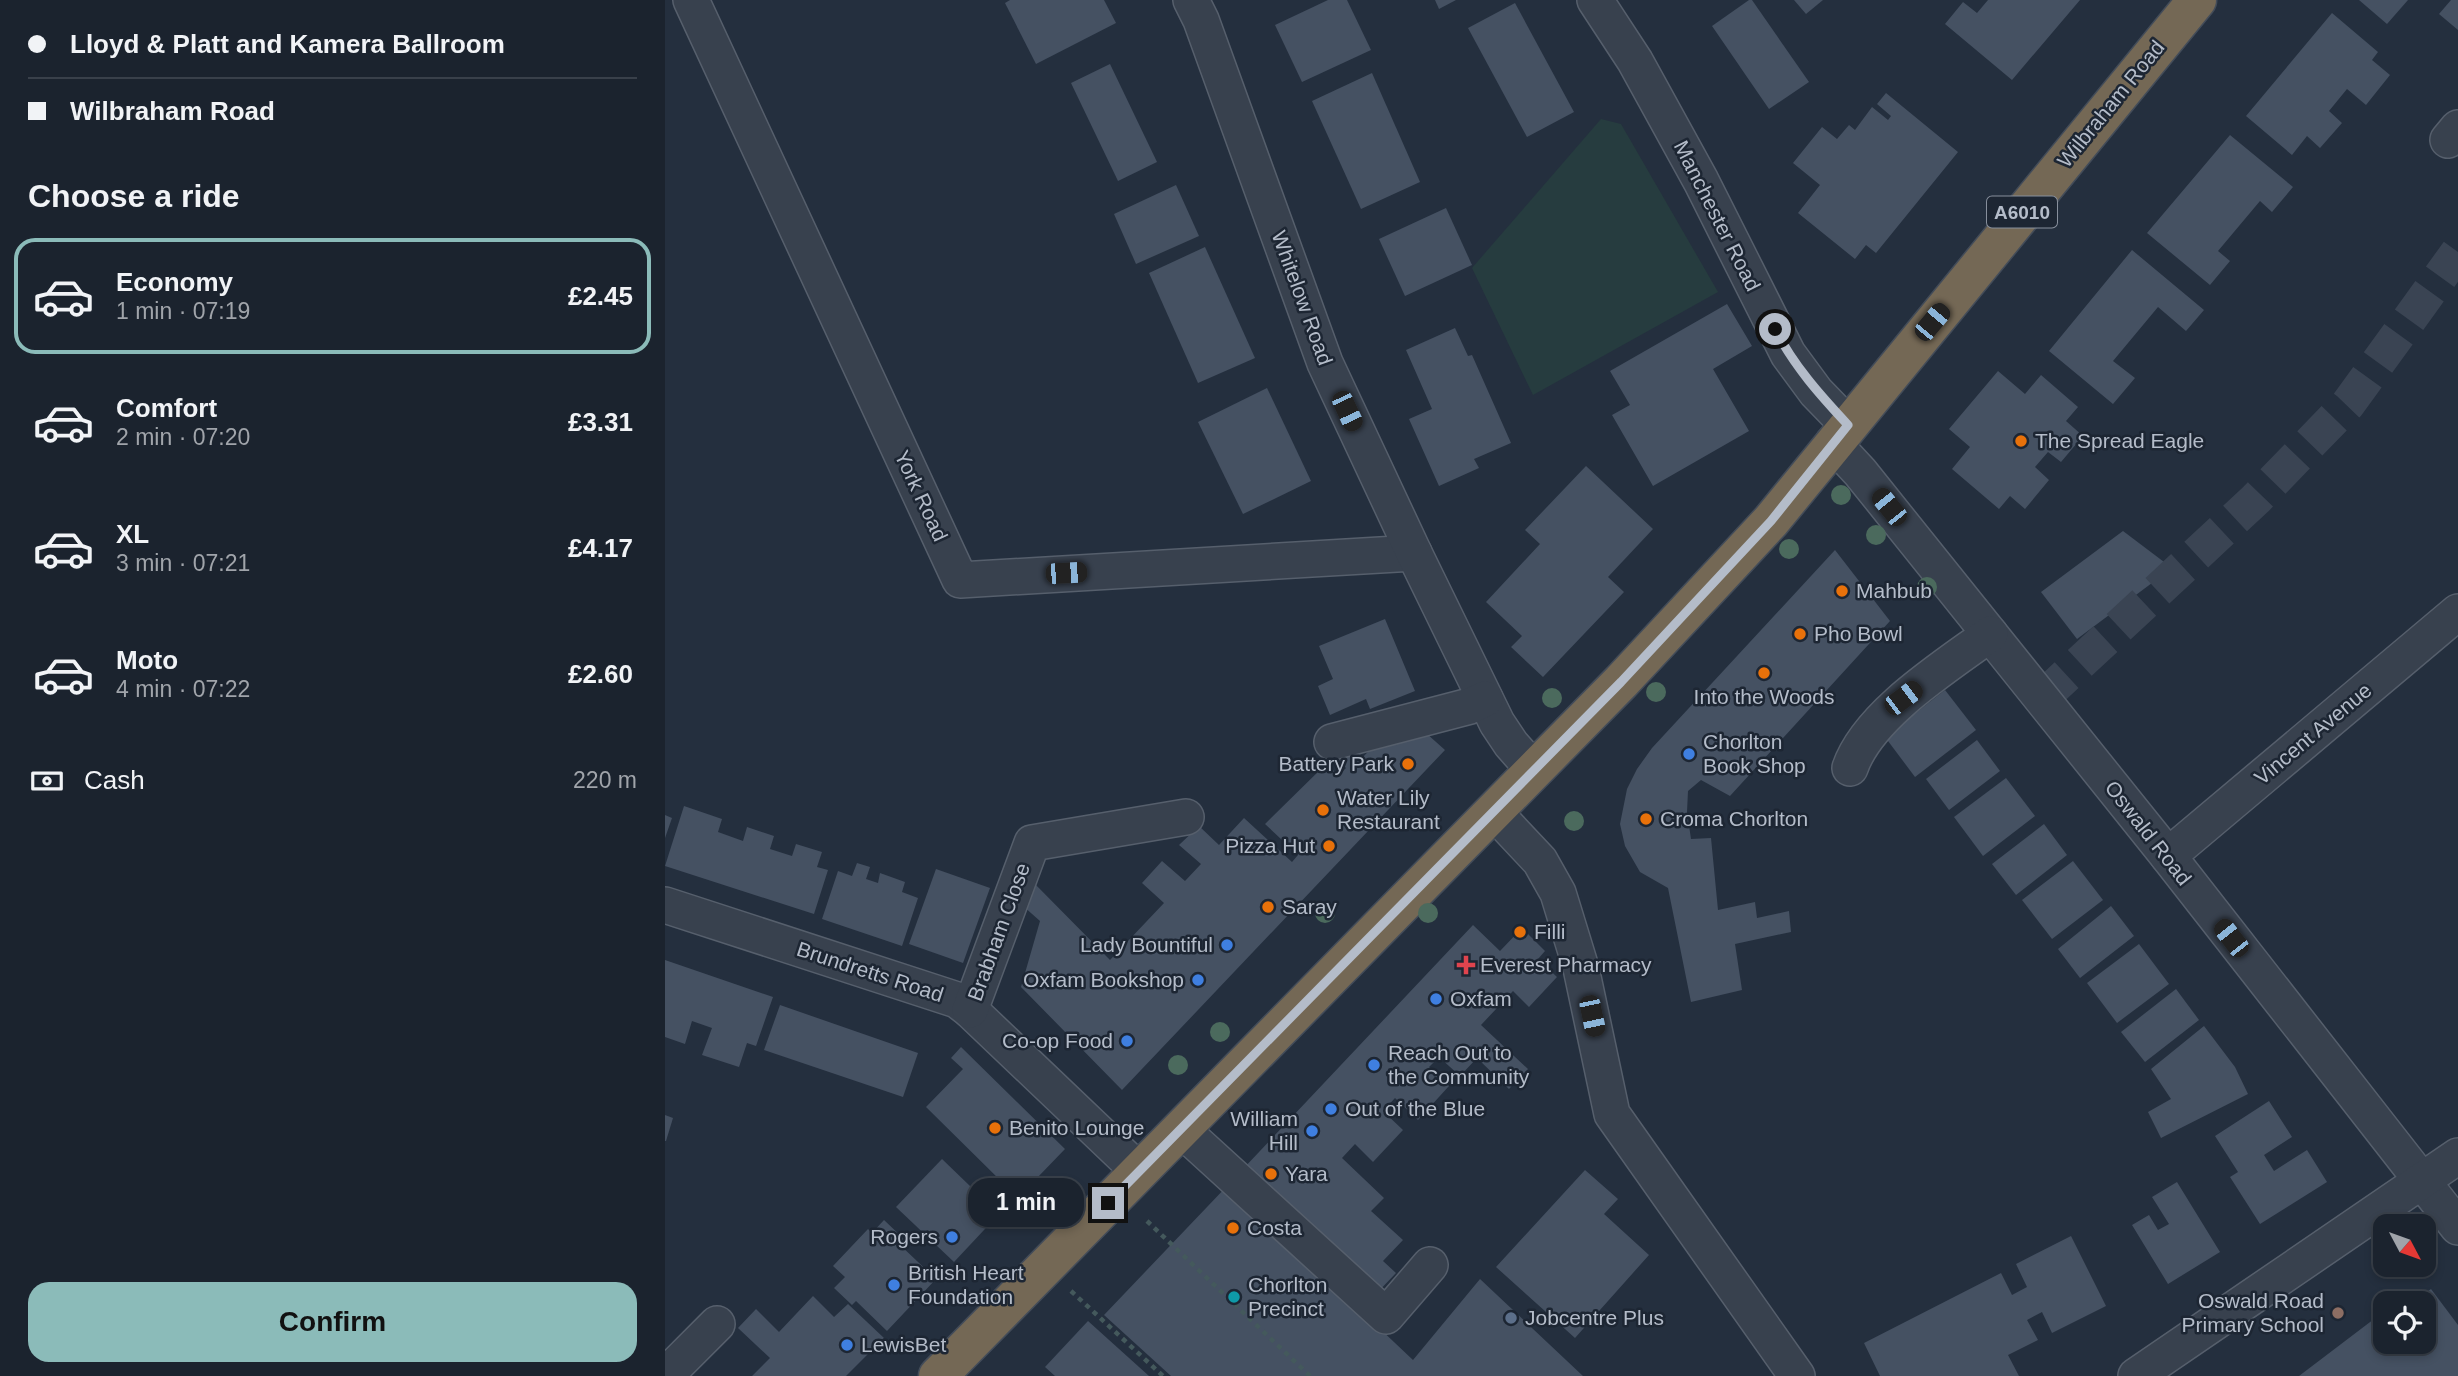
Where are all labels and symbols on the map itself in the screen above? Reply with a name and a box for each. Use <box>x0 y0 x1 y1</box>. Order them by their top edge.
street label: Wilbraham Road <box>2052 36 2169 172</box>
street label: Manchester Road <box>1670 137 1765 295</box>
road number: A6010 <box>1987 196 2057 228</box>
street label: Whitelow Road <box>1268 228 1337 368</box>
car <box>1911 299 1954 345</box>
route start <box>1759 313 1791 345</box>
car <box>1329 388 1366 434</box>
place label: The Spread Eagle <box>2035 429 2204 452</box>
marker: The Spread Eagle <box>2013 433 2029 449</box>
street label: York Road <box>890 447 952 545</box>
car <box>1868 484 1911 530</box>
car <box>1045 561 1088 585</box>
place label: Mahbub <box>1856 579 1932 602</box>
marker: Mahbub <box>1834 583 1850 599</box>
place label: Pho Bowl <box>1814 622 1903 645</box>
marker: Pho Bowl <box>1792 626 1808 642</box>
marker: Into the Woods <box>1756 665 1772 681</box>
car <box>1880 677 1927 719</box>
street label: Vincent Avenue <box>2250 678 2376 789</box>
place label: Into the Woods <box>1694 685 1834 708</box>
place label: Chorlton Book Shop <box>1703 730 1806 777</box>
marker: Chorlton Book Shop <box>1681 746 1697 762</box>
place label: Battery Park <box>1278 752 1394 775</box>
marker: Battery Park <box>1400 756 1416 772</box>
street label: Oswald Road <box>2101 776 2196 889</box>
place label: Water Lily Restaurant <box>1337 786 1440 833</box>
marker: Water Lily Restaurant <box>1315 802 1331 818</box>
place label: Croma Chorlton <box>1660 807 1808 830</box>
marker: Croma Chorlton <box>1638 811 1654 827</box>
place label: Pizza Hut <box>1225 834 1315 857</box>
marker: Pizza Hut <box>1321 838 1337 854</box>
street label: Brabham Close <box>963 860 1034 1004</box>
place label: Saray <box>1282 895 1337 918</box>
marker: Saray <box>1260 899 1276 915</box>
car <box>2210 915 2253 961</box>
place label: Filli <box>1534 920 1566 943</box>
marker: Filli <box>1512 924 1528 940</box>
place label: Lady Bountiful <box>1080 933 1213 956</box>
street label: Brundretts Road <box>794 937 946 1006</box>
marker: Lady Bountiful <box>1219 937 1235 953</box>
place label: Everest Pharmacy <box>1480 953 1652 976</box>
marker: Everest Pharmacy <box>1458 957 1474 973</box>
place label: Oxfam Bookshop <box>1023 968 1184 991</box>
marker: Oxfam Bookshop <box>1190 972 1206 988</box>
place label: Oxfam <box>1450 987 1512 1010</box>
marker: Oxfam <box>1428 991 1444 1007</box>
car <box>1578 993 1607 1039</box>
place label: Co-op Food <box>1002 1029 1113 1052</box>
marker: Co-op Food <box>1119 1033 1135 1049</box>
place label: Reach Out to the Community <box>1388 1041 1530 1088</box>
marker: Reach Out to the Community <box>1366 1057 1382 1073</box>
place label: Out of the Blue <box>1345 1097 1485 1120</box>
marker: Out of the Blue <box>1323 1101 1339 1117</box>
place label: William Hill <box>1230 1107 1298 1154</box>
place label: Benito Lounge <box>1009 1116 1144 1139</box>
marker: Benito Lounge <box>987 1120 1003 1136</box>
marker: William Hill <box>1304 1123 1320 1139</box>
place label: Yara <box>1285 1162 1328 1185</box>
marker: Yara <box>1263 1166 1279 1182</box>
callout: 1 min <box>968 1178 1083 1228</box>
route end <box>1092 1187 1124 1219</box>
north arrow <box>2373 1214 2436 1278</box>
place label: Costa <box>1247 1216 1302 1239</box>
marker: Costa <box>1225 1220 1241 1236</box>
place label: Rogers <box>870 1225 938 1248</box>
marker: Rogers <box>944 1229 960 1245</box>
place label: British Heart Foundation <box>908 1261 1024 1308</box>
place label: Chorlton Precinct <box>1248 1273 1327 1320</box>
marker: British Heart Foundation <box>886 1277 902 1293</box>
marker: Chorlton Precinct <box>1226 1289 1242 1305</box>
place label: Oswald Road Primary School <box>2182 1289 2324 1336</box>
marker: Oswald Road Primary School <box>2330 1305 2346 1321</box>
place label: Jobcentre Plus <box>1525 1306 1664 1329</box>
marker: Jobcentre Plus <box>1503 1310 1519 1326</box>
place label: LewisBet <box>861 1333 946 1356</box>
marker: LewisBet <box>839 1337 855 1353</box>

